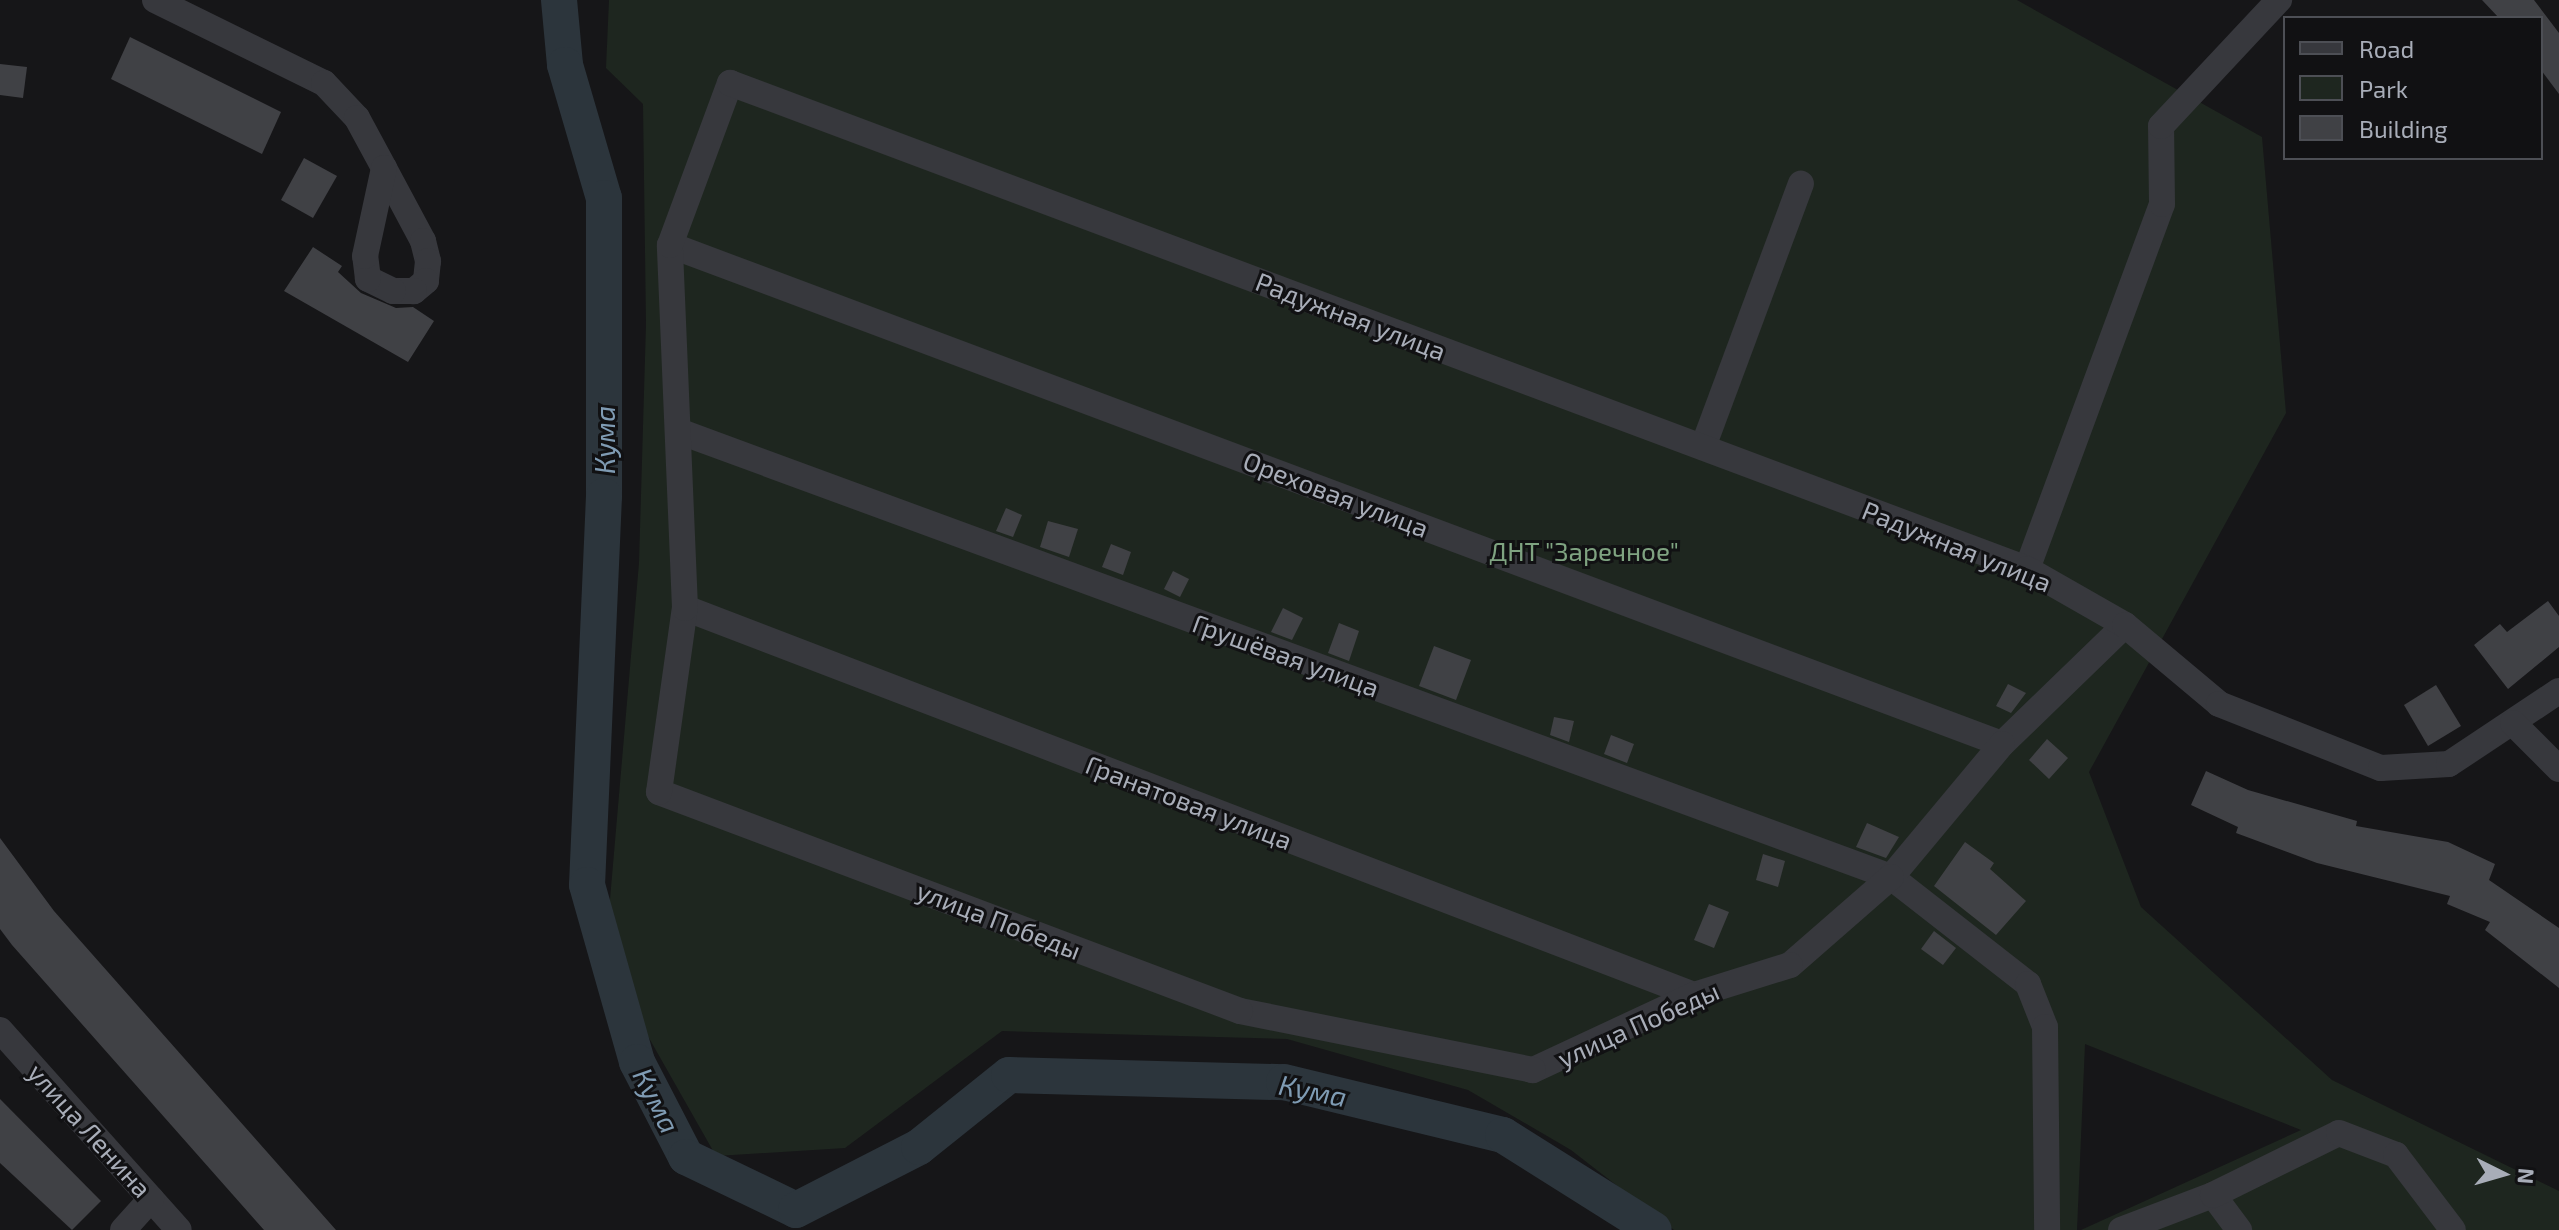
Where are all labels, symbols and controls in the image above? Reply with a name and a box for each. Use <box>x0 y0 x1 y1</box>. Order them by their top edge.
legend <box>2283 16 2543 160</box>
text: Road <box>2359 34 2414 63</box>
text: Park <box>2359 74 2408 103</box>
text: Building <box>2359 114 2448 143</box>
street label: Радужная улица <box>1252 265 1450 367</box>
water label: Кума <box>587 406 621 474</box>
street label: Ореховая улица <box>1239 444 1433 544</box>
street label: Радужная улица <box>1858 494 2056 598</box>
park label: ДНТ "Заречное" <box>1489 535 1679 567</box>
street label: Грушёвая улица <box>1189 607 1383 703</box>
street label: Гранатовая улица <box>1081 748 1297 856</box>
street label: улица Победы <box>912 874 1086 966</box>
street label: улица Победы <box>1552 974 1724 1074</box>
street label: улица Ленина <box>22 1057 158 1203</box>
water label: Кума <box>626 1062 688 1138</box>
water label: Кума <box>1276 1067 1350 1113</box>
north arrow <box>2463 1134 2543 1214</box>
text: N <box>2513 1167 2541 1185</box>

